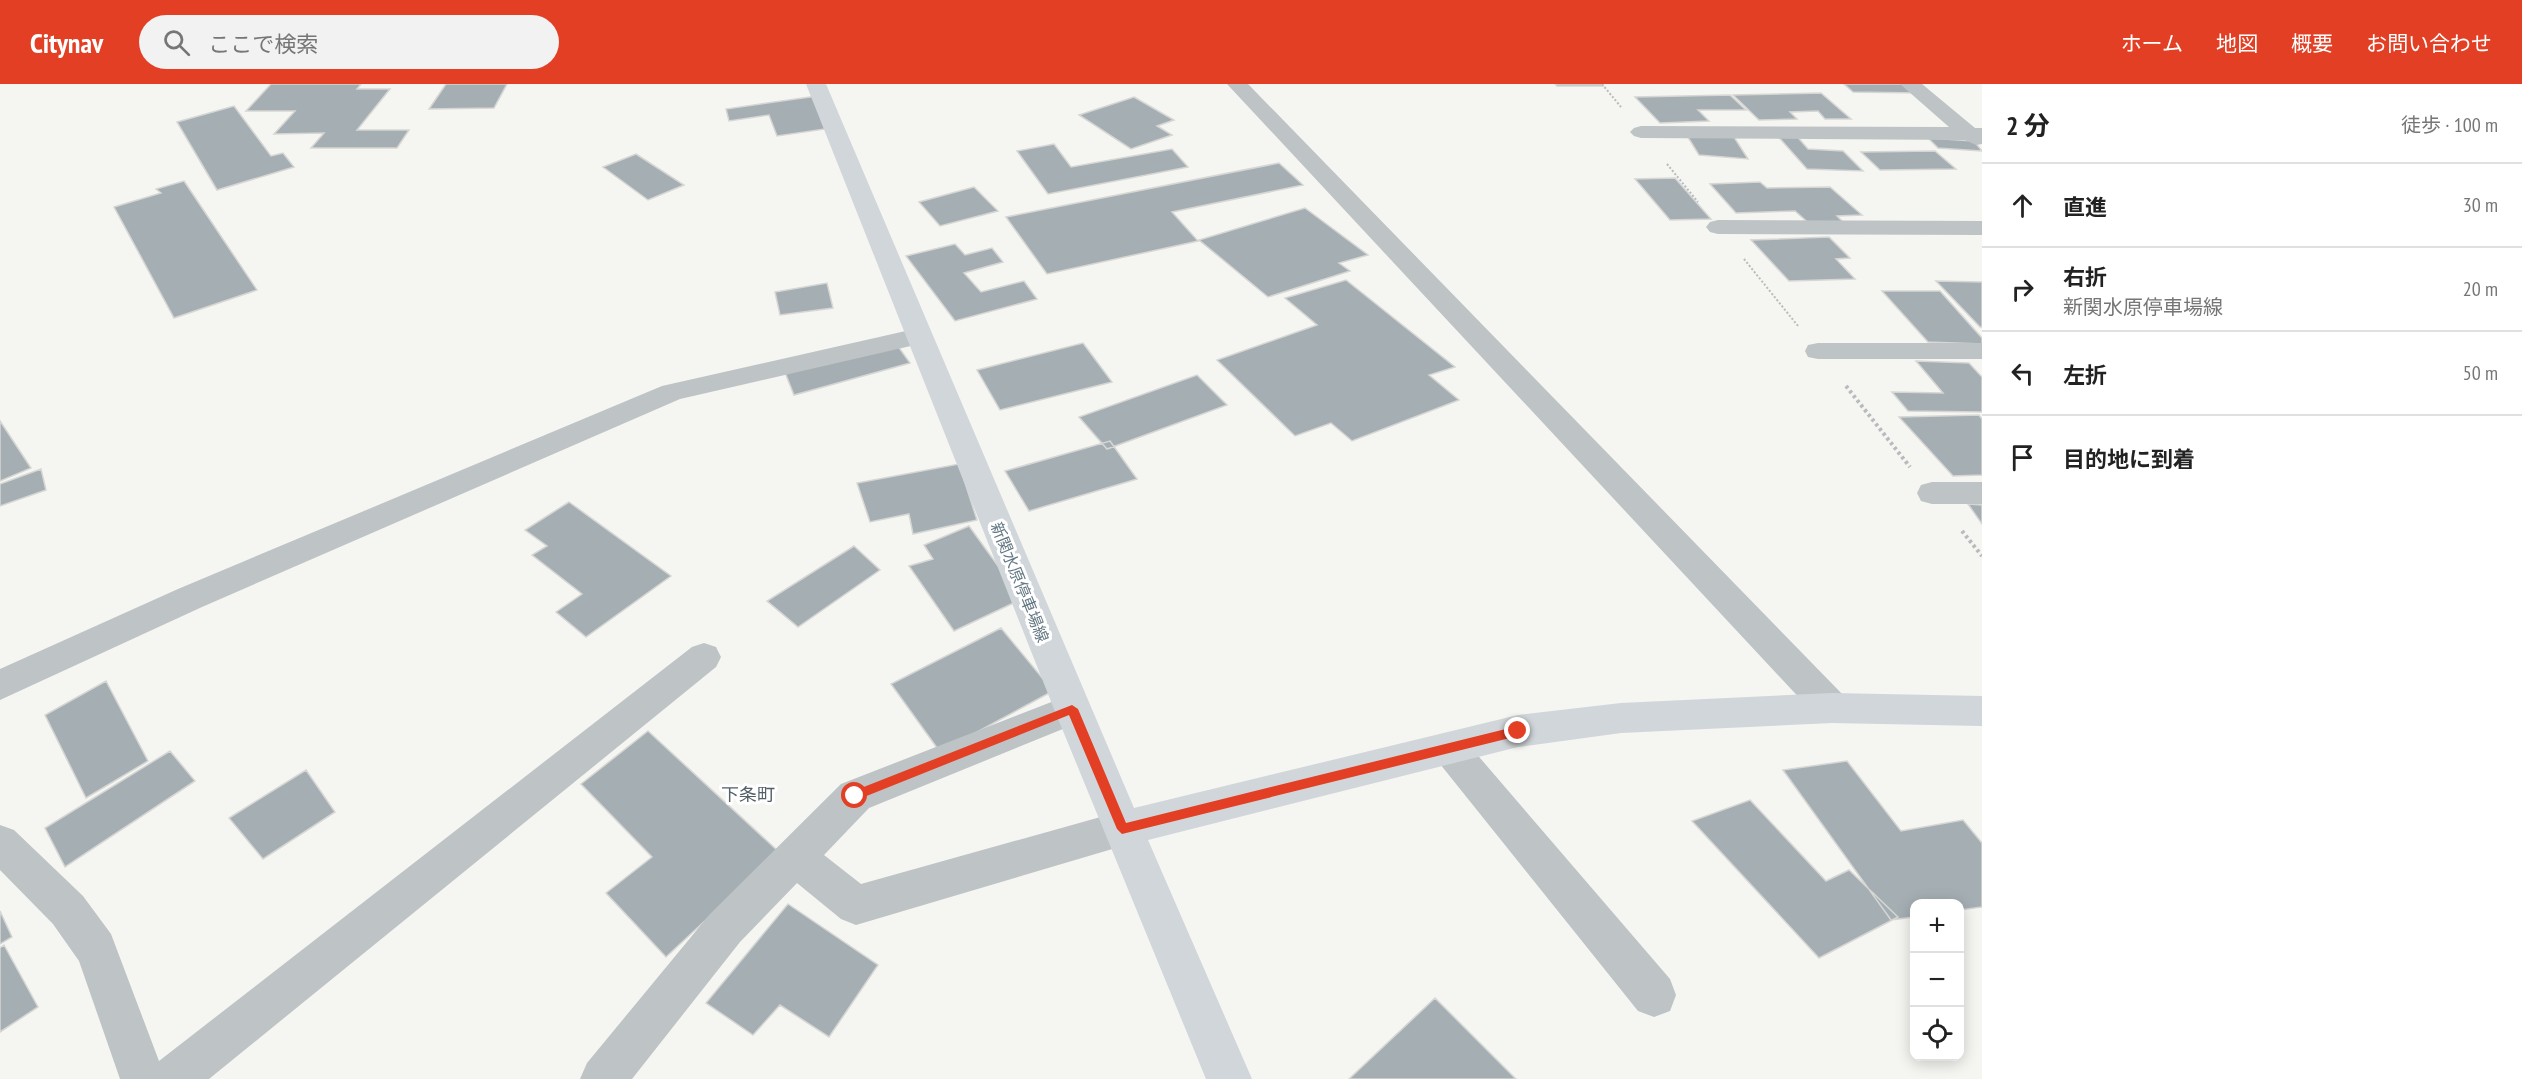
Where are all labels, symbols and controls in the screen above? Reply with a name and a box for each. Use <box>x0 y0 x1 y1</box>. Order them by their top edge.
search box <box>139 15 559 69</box>
text: Citynav <box>30 24 103 61</box>
icon: search <box>160 26 193 59</box>
text: ここで検索 <box>208 30 318 58</box>
text: ホーム <box>2121 30 2183 57</box>
text: 地図 <box>2216 30 2258 57</box>
text: 概要 <box>2291 30 2333 57</box>
text: お問い合わせ <box>2366 30 2492 57</box>
text: 2 分 <box>2006 109 2050 142</box>
text: 徒歩 · 100 m <box>2401 112 2498 138</box>
icon: ahead <box>2006 189 2039 222</box>
text: 30 m <box>2463 192 2498 218</box>
text: 直進 <box>2063 193 2107 221</box>
text: 右折 <box>2063 263 2107 291</box>
icon: right <box>2006 273 2039 306</box>
text: 20 m <box>2463 276 2498 302</box>
text: 新関水原停車場線 <box>2063 294 2223 320</box>
icon: left <box>2006 357 2039 390</box>
text: 50 m <box>2463 360 2498 386</box>
text: 左折 <box>2063 361 2107 389</box>
icon: arrive <box>2006 441 2039 474</box>
text: 目的地に到着 <box>2063 445 2195 473</box>
street label: 新関水原停車場線 <box>987 519 1053 645</box>
route end <box>1504 717 1530 743</box>
route start <box>841 782 867 808</box>
district label: 下条町 <box>721 783 775 806</box>
map controls <box>1910 899 1964 1061</box>
button: + <box>1910 899 1964 953</box>
button: − <box>1910 953 1964 1007</box>
button: locate <box>1910 1007 1964 1061</box>

